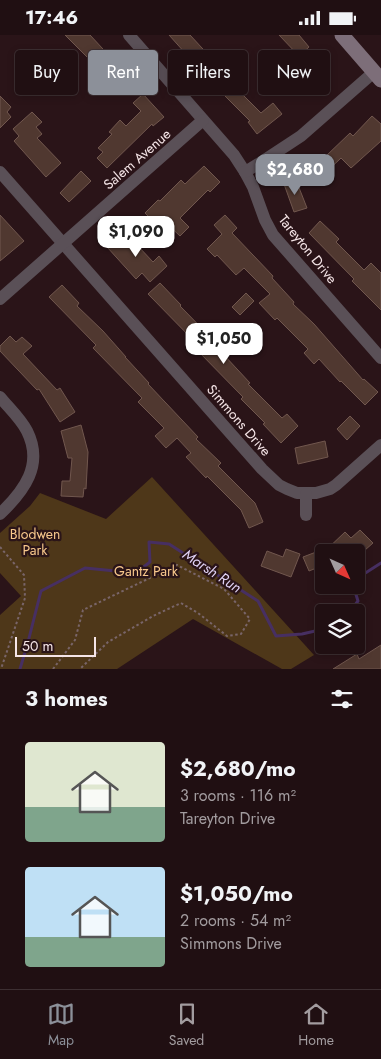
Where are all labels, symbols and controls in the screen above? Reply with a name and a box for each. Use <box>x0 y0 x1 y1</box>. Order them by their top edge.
text: 17:46 <box>25 4 78 31</box>
chip: Buy <box>15 50 78 95</box>
chip: Rent <box>88 50 158 95</box>
chip: Filters <box>168 50 248 95</box>
chip: New <box>258 50 330 95</box>
street label: Salem Avenue <box>99 124 175 194</box>
pin: $2,680 <box>254 154 336 196</box>
text: $2,680 <box>267 158 323 181</box>
street label: Tareyton Drive <box>274 210 342 288</box>
pin: $1,090 <box>95 215 177 258</box>
text: $1,090 <box>108 220 164 243</box>
pin: $1,050 <box>183 323 265 365</box>
text: $1,050 <box>197 327 251 350</box>
street label: Simmons Drive <box>202 380 276 460</box>
park label: Blodwen Park <box>10 524 60 560</box>
water label: Marsh Run <box>178 544 246 598</box>
north arrow <box>315 544 365 594</box>
map controls <box>315 544 365 654</box>
park label: Gantz Park <box>114 561 179 581</box>
button: layers <box>315 604 365 654</box>
scale bar <box>15 634 96 657</box>
text: 50 m <box>22 636 53 656</box>
text: 3 homes <box>25 684 108 714</box>
icon: filters <box>328 685 356 713</box>
text: $2,680/mo <box>180 754 296 784</box>
icon: home <box>65 762 125 822</box>
text: 3 rooms · 116 m² <box>180 784 296 807</box>
text: Tareyton Drive <box>180 807 275 830</box>
text: $1,050/mo <box>180 879 293 909</box>
icon: home <box>65 887 125 947</box>
text: 2 rooms · 54 m² <box>180 909 291 932</box>
text: Simmons Drive <box>180 932 282 955</box>
tab: Map <box>47 1000 75 1050</box>
tab: Saved <box>169 1000 204 1050</box>
tab: Home <box>298 1000 334 1050</box>

